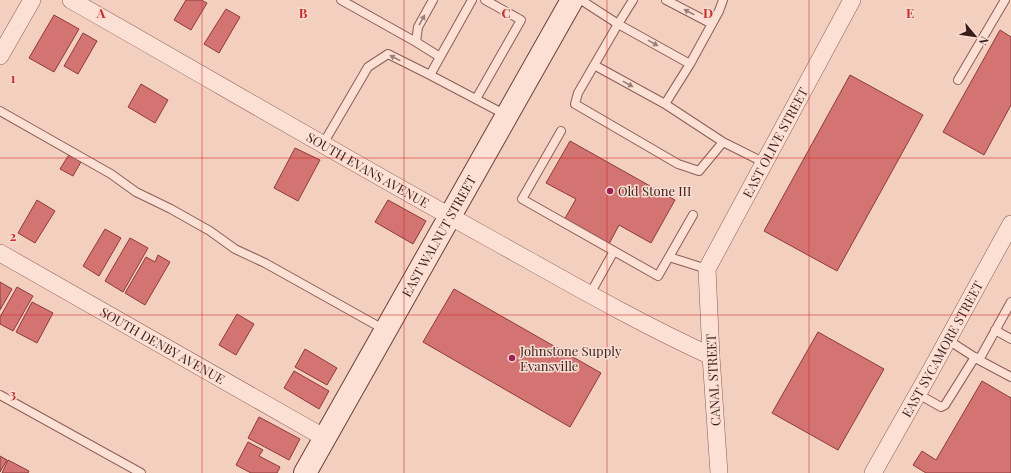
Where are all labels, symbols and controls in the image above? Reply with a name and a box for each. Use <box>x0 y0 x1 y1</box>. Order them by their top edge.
text: A <box>96 4 106 21</box>
text: B <box>299 4 308 21</box>
text: C <box>501 4 511 21</box>
text: D <box>703 4 713 21</box>
text: E <box>906 4 914 21</box>
one-way arrow <box>683 9 695 15</box>
one-way arrow <box>418 14 425 26</box>
north arrow <box>955 16 995 56</box>
text: N <box>976 34 993 48</box>
one-way arrow <box>647 39 658 46</box>
one-way arrow <box>389 54 401 61</box>
text: 1 <box>11 69 16 86</box>
one-way arrow <box>623 81 634 87</box>
street label: EAST OLIVE STREET <box>738 84 811 200</box>
street label: SOUTH EVANS AVENUE <box>304 128 433 211</box>
street label: EAST WALNUT STREET <box>397 172 479 300</box>
place label: Old Stone III <box>618 182 691 199</box>
marker: Old Stone III <box>605 186 615 196</box>
text: 2 <box>10 227 17 244</box>
street label: EAST SYCAMORE STREET <box>897 278 986 420</box>
street label: SOUTH DENBY AVENUE <box>97 303 228 387</box>
street label: CANAL STREET <box>702 334 723 427</box>
place label: Johnstone Supply Evansville <box>519 342 622 374</box>
marker: Johnstone Supply Evansville <box>507 353 517 363</box>
text: 3 <box>10 385 16 402</box>

